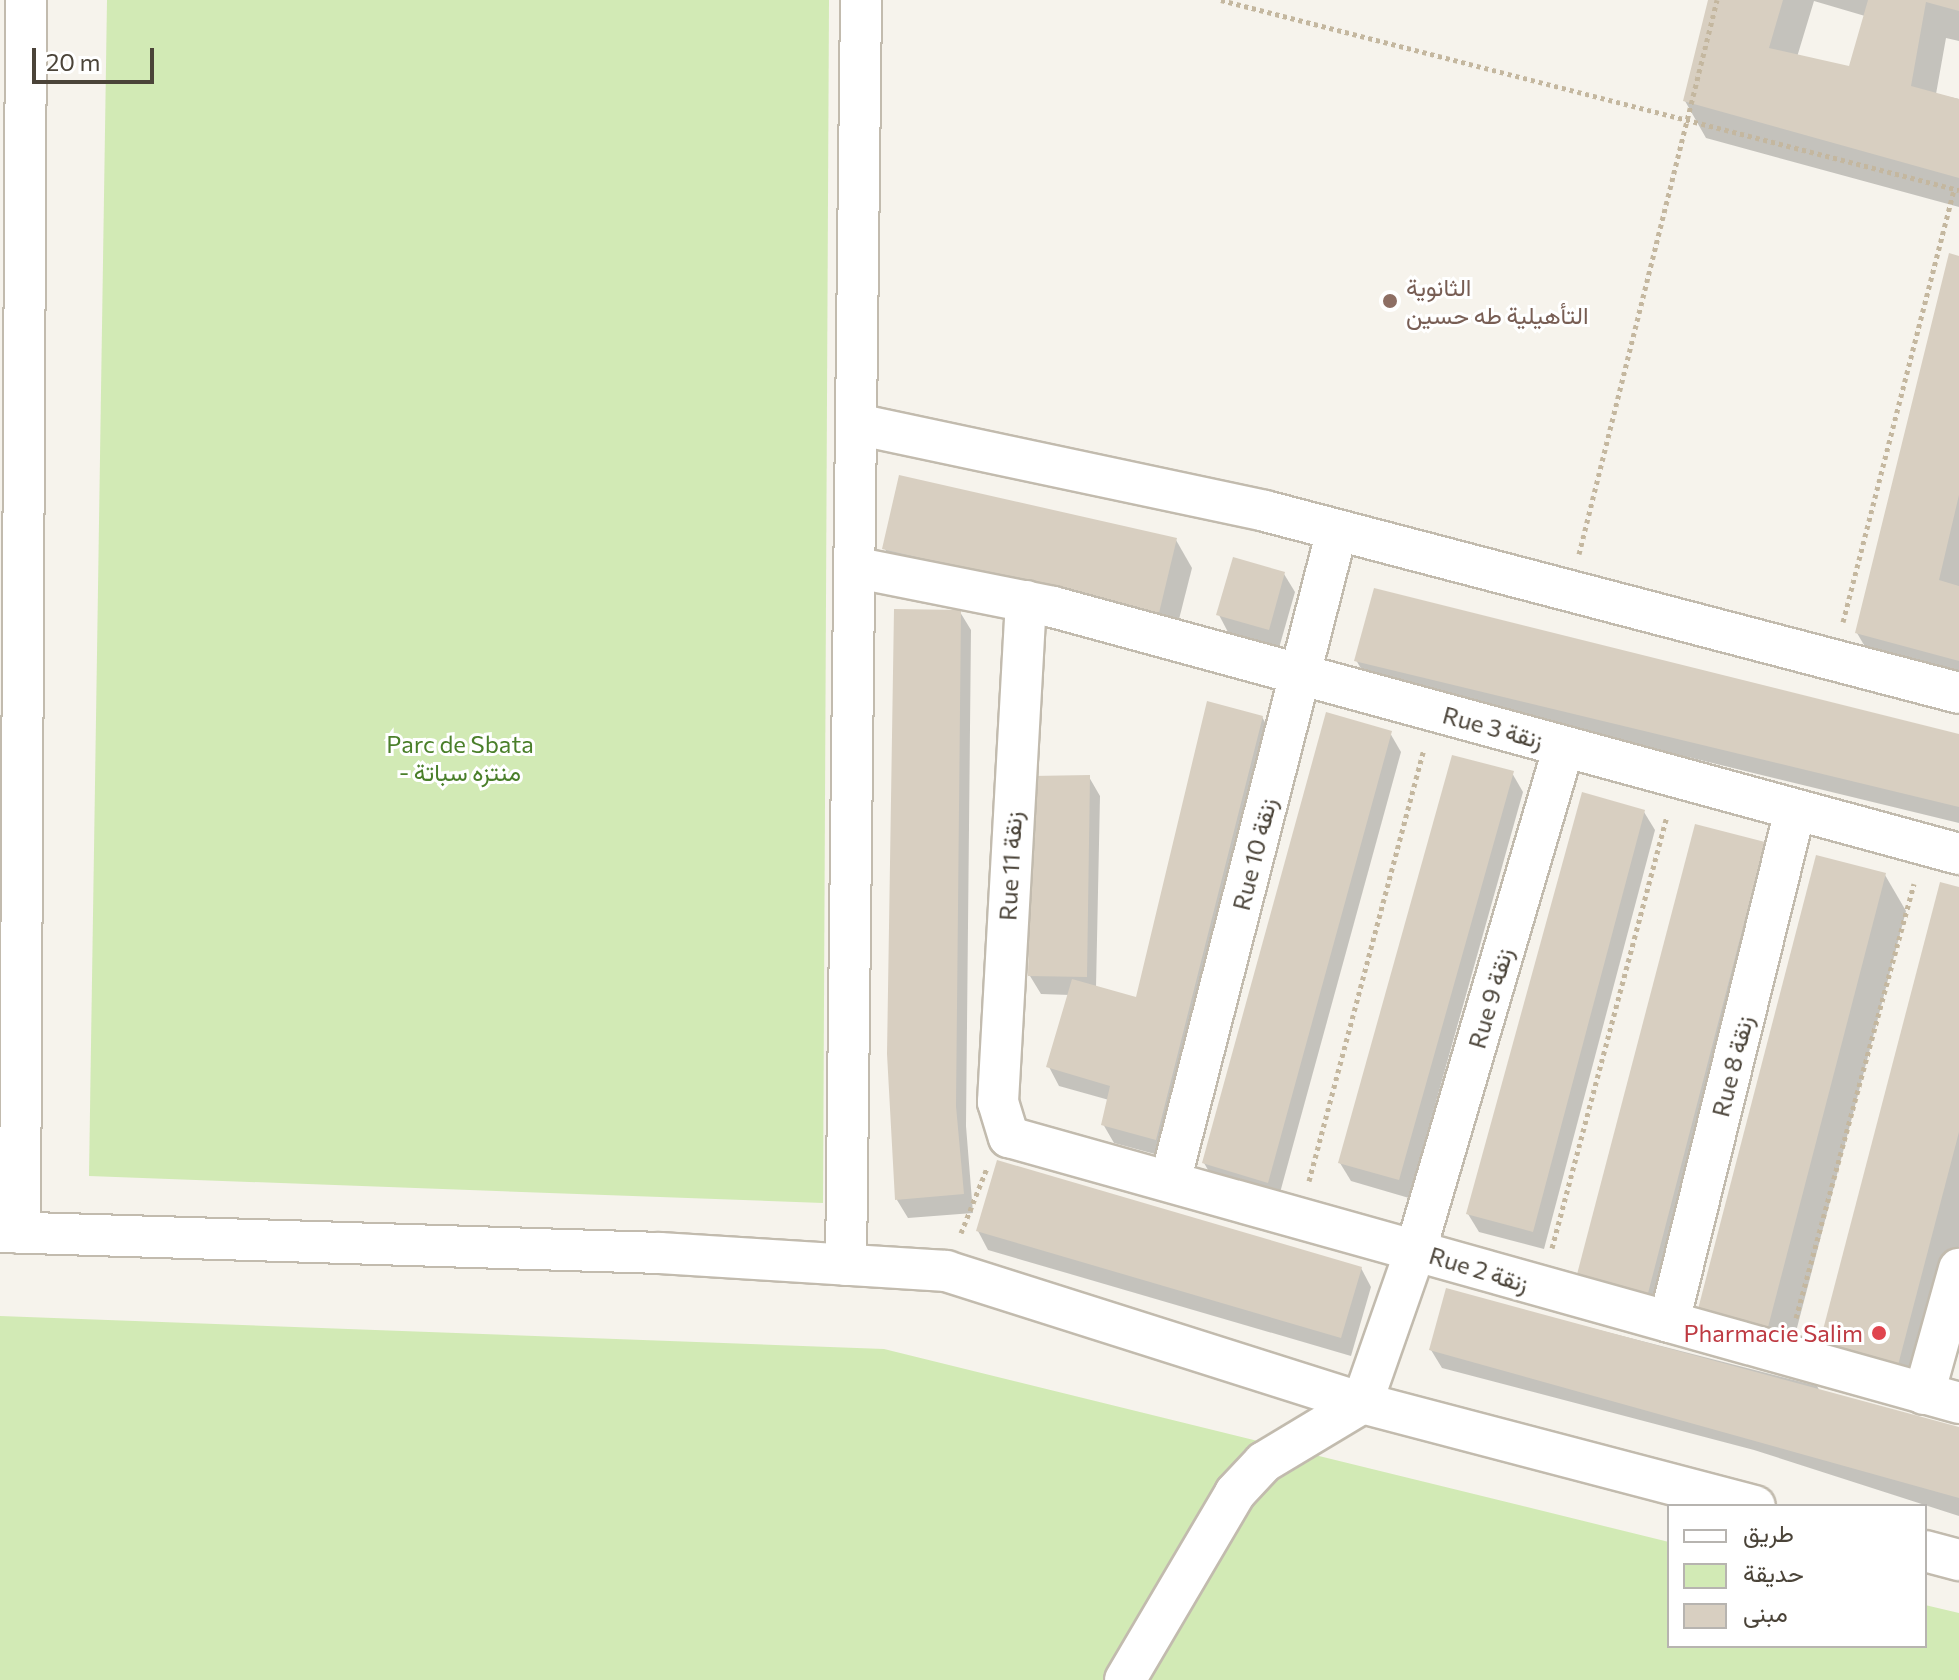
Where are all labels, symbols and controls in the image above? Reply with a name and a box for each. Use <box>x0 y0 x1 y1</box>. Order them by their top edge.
scale bar <box>36 32 158 82</box>
text: 20 m <box>46 47 100 76</box>
place label: الثانوية التأهيلية طه حسين <box>1406 273 1589 329</box>
marker: الثانوية التأهيلية طه حسين <box>1381 292 1399 310</box>
street label: Rue 3 زنقة <box>1440 700 1546 754</box>
park label: Parc de Sbata - منتزه سباتة <box>386 730 534 786</box>
street label: Rue 10 زنقة <box>1226 795 1282 913</box>
street label: Rue 11 زنقة <box>993 811 1027 921</box>
street label: Rue 9 زنقة <box>1462 944 1518 1052</box>
street label: Rue 8 زنقة <box>1705 1012 1759 1120</box>
street label: Rue 2 زنقة <box>1426 1240 1532 1298</box>
place label: Pharmacie Salim <box>1683 1319 1863 1347</box>
marker: Pharmacie Salim <box>1870 1324 1888 1342</box>
legend <box>1667 1504 1927 1648</box>
text: طريق <box>1743 1518 1794 1547</box>
text: حديقة <box>1743 1558 1804 1587</box>
text: مبنى <box>1743 1598 1788 1627</box>

